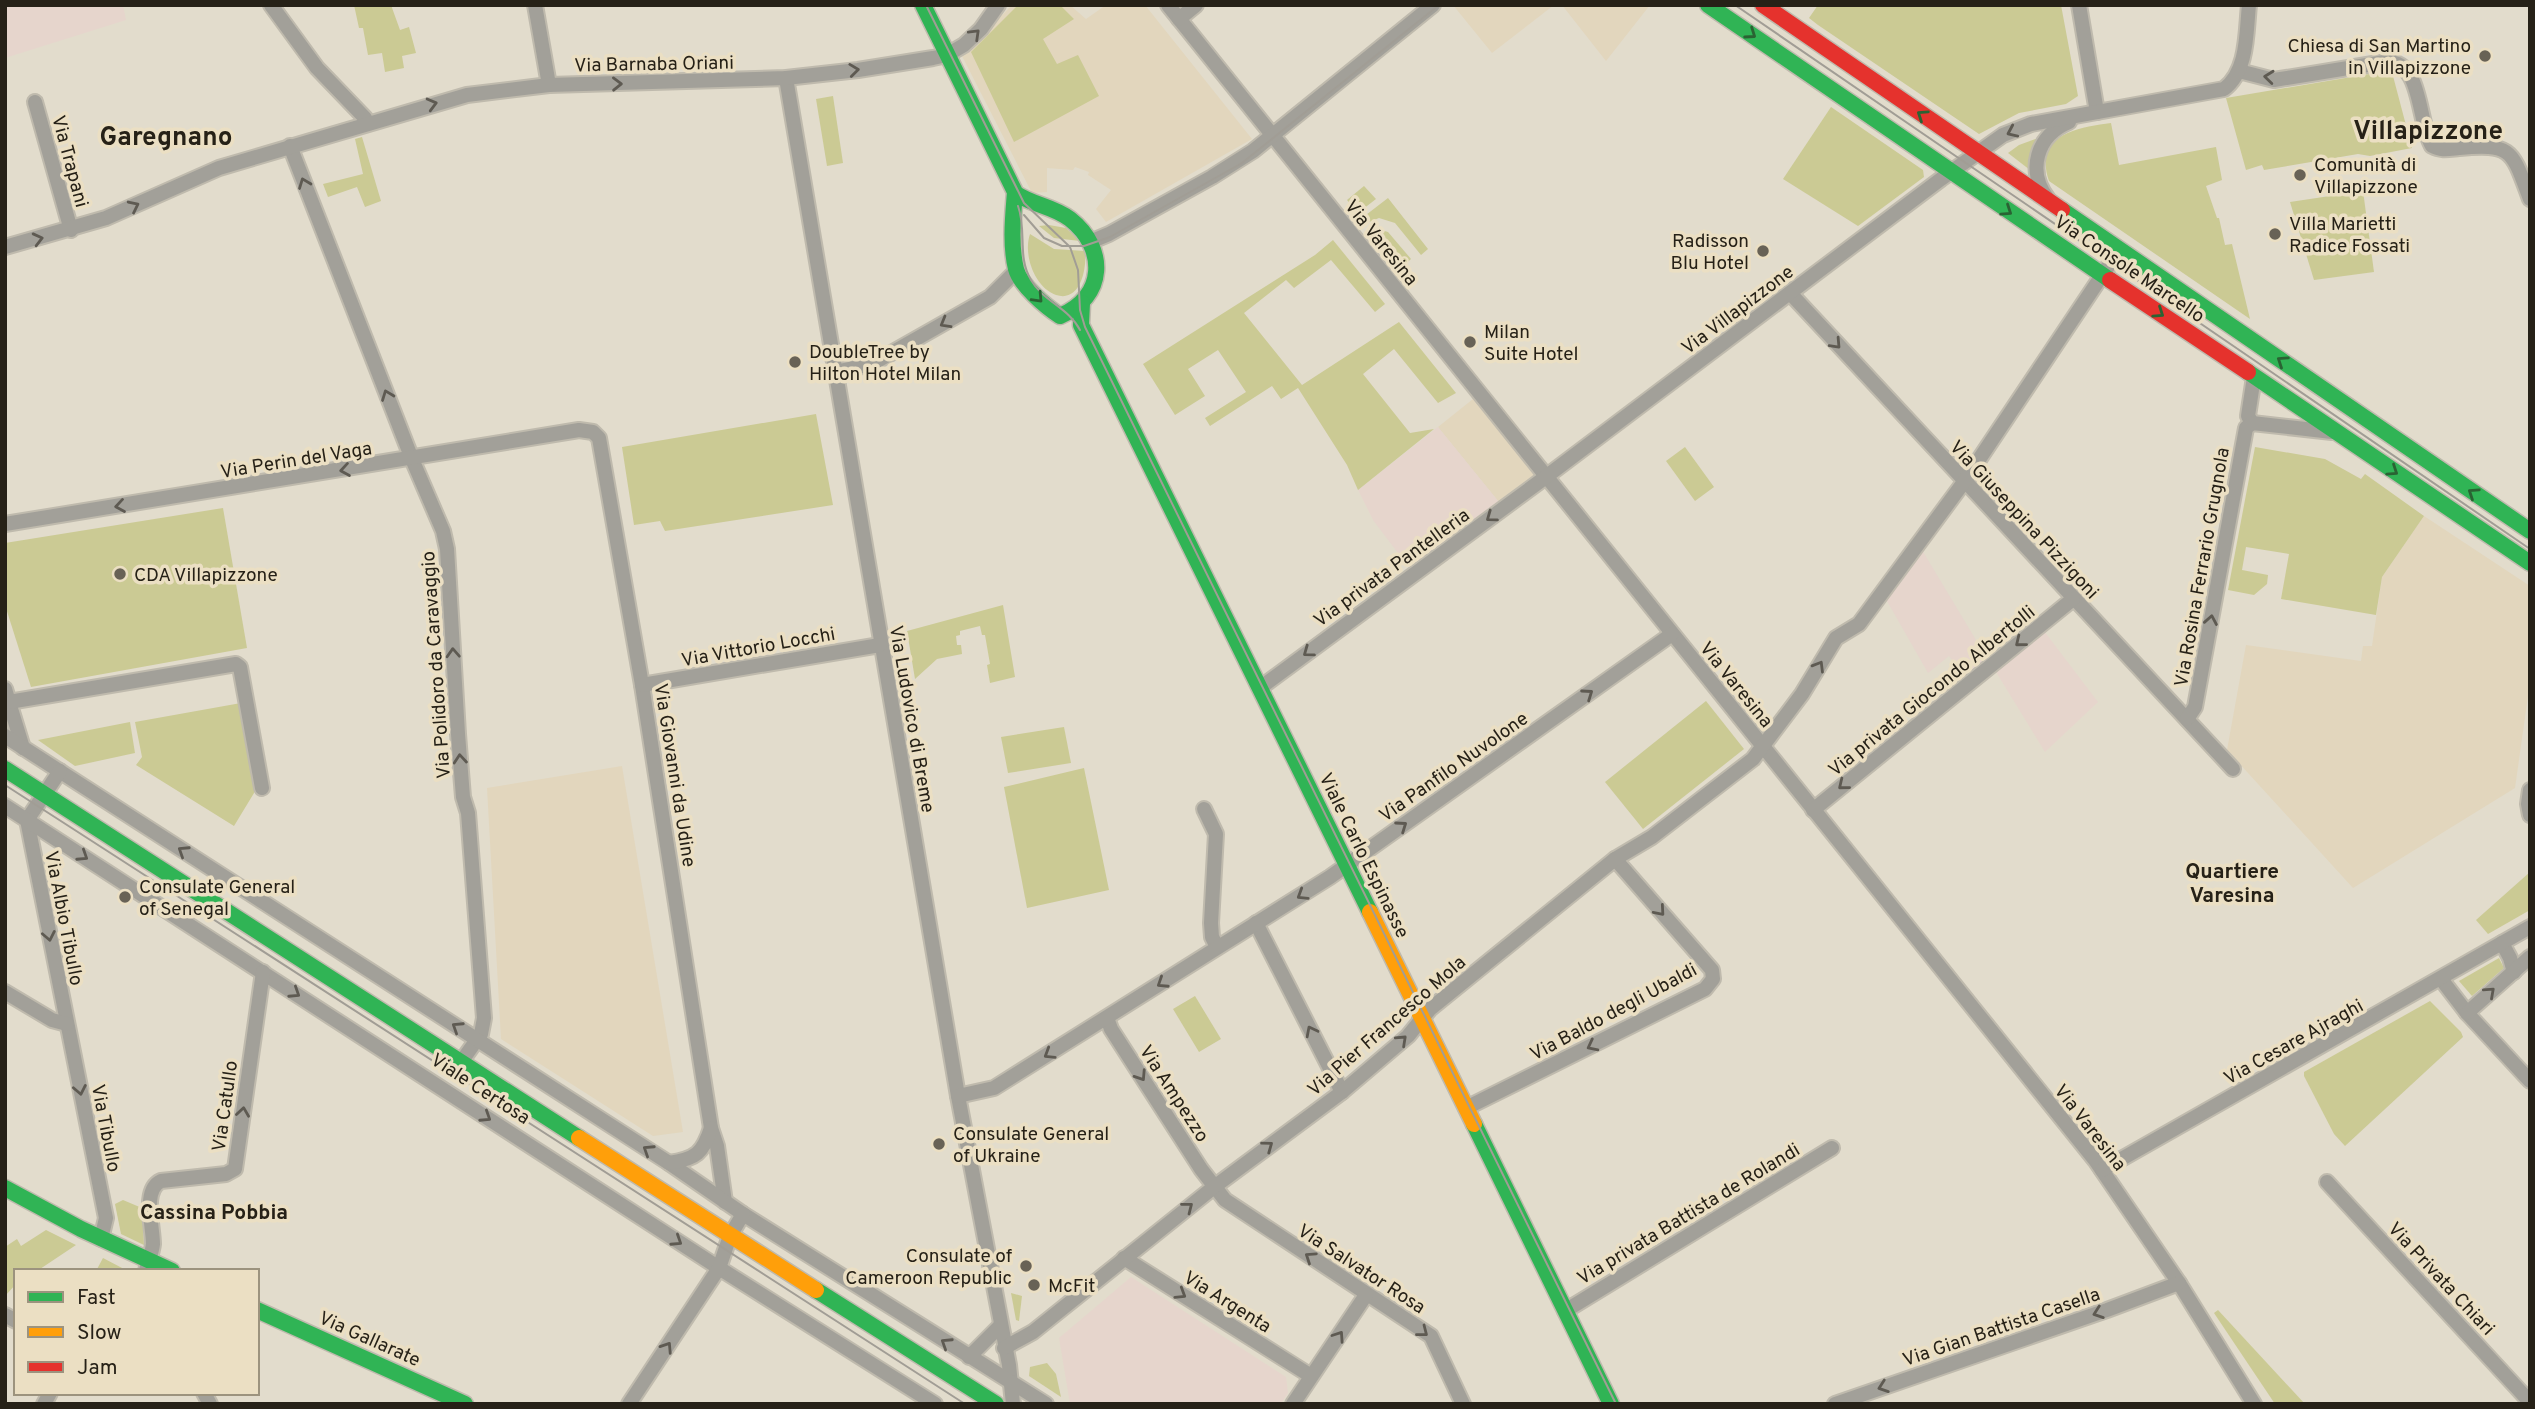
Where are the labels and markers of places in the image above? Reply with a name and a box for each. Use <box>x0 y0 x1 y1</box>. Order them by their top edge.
place label: Chiesa di San Martino in Villapizzone <box>2287 35 2471 81</box>
marker: Chiesa di San Martino in Villapizzone <box>2477 48 2493 64</box>
place label: Comunità di Villapizzone <box>2314 154 2418 200</box>
marker: Comunità di Villapizzone <box>2292 167 2308 183</box>
place label: Villa Marietti Radice Fossati <box>2289 213 2410 259</box>
marker: Villa Marietti Radice Fossati <box>2267 226 2283 242</box>
place label: Radisson Blu Hotel <box>1670 230 1749 276</box>
marker: Radisson Blu Hotel <box>1755 243 1771 259</box>
place label: Milan Suite Hotel <box>1484 321 1579 367</box>
marker: Milan Suite Hotel <box>1462 334 1478 350</box>
place label: DoubleTree by Hilton Hotel Milan <box>809 341 961 387</box>
marker: DoubleTree by Hilton Hotel Milan <box>787 354 803 370</box>
place label: CDA Villapizzone <box>134 564 278 588</box>
marker: CDA Villapizzone <box>112 566 128 582</box>
place label: Consulate General of Senegal <box>139 876 295 922</box>
marker: Consulate General of Senegal <box>117 889 133 905</box>
place label: Consulate General of Ukraine <box>953 1123 1109 1169</box>
marker: Consulate General of Ukraine <box>931 1136 947 1152</box>
place label: Consulate of Cameroon Republic <box>845 1245 1013 1291</box>
marker: Consulate of Cameroon Republic <box>1018 1258 1034 1274</box>
place label: McFit <box>1048 1275 1096 1299</box>
marker: McFit <box>1026 1277 1042 1293</box>

